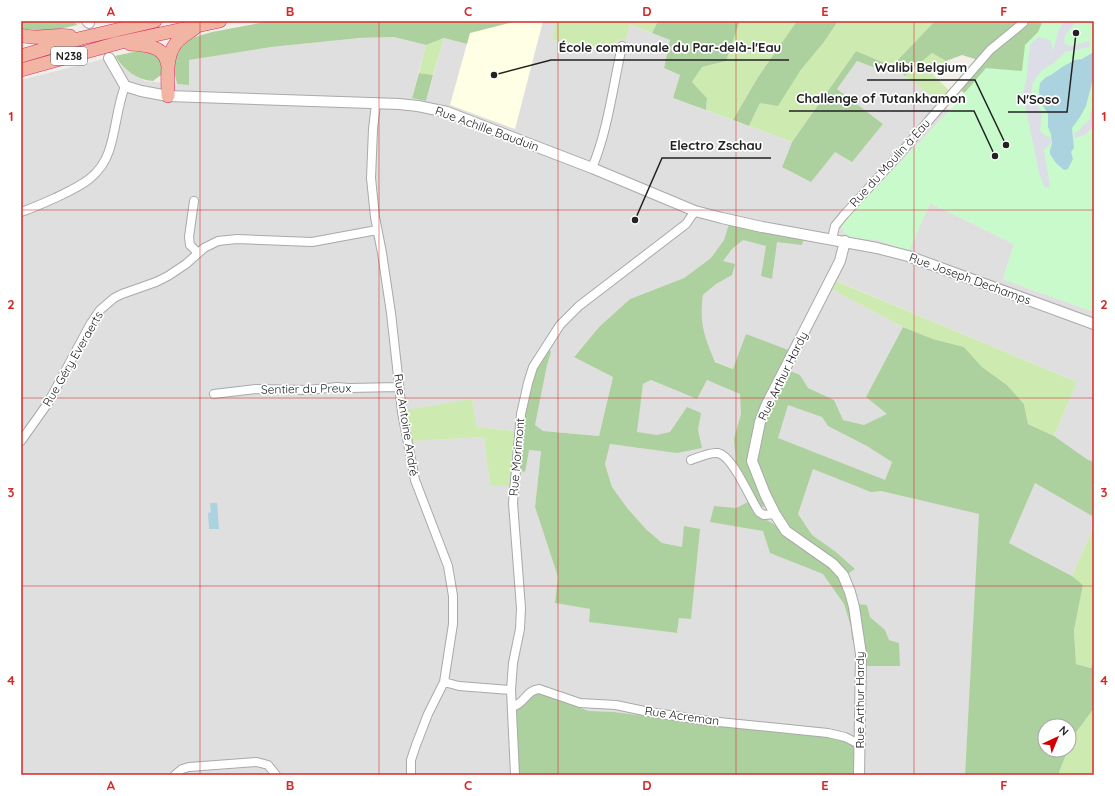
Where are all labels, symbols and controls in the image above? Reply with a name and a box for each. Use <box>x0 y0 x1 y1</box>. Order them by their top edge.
text: A <box>107 3 116 19</box>
text: B <box>286 3 294 19</box>
text: C <box>464 3 472 19</box>
text: D <box>642 3 652 19</box>
text: E <box>821 3 829 19</box>
text: F <box>1000 3 1008 19</box>
callout: École communale du Par-delà-l'Eau <box>551 35 789 60</box>
text: École communale du Par-delà-l'Eau <box>559 39 781 55</box>
road number: N238 <box>51 47 87 65</box>
callout: Walibi Belgium <box>867 55 975 80</box>
text: Walibi Belgium <box>875 59 967 75</box>
callout: Challenge of Tutankhamon <box>789 86 974 111</box>
callout: N'Soso <box>1008 87 1067 112</box>
text: Challenge of Tutankhamon <box>796 90 966 106</box>
text: N'Soso <box>1017 91 1059 107</box>
street label: Rue Achille Bauduin <box>433 103 541 154</box>
text: 1 <box>8 108 14 124</box>
text: 1 <box>1101 108 1107 124</box>
street label: Rue du Moulin à Eau <box>846 116 933 210</box>
callout: Electro Zschau <box>662 133 771 158</box>
text: Electro Zschau <box>670 137 762 153</box>
street label: Rue Joseph Dechamps <box>907 250 1033 308</box>
text: 2 <box>7 296 15 312</box>
text: 2 <box>1100 296 1108 312</box>
street label: Rue Géry Everaerts <box>39 308 106 409</box>
street label: Rue Arthur Hardy <box>755 329 811 423</box>
street label: Rue Antoine André <box>391 373 422 477</box>
street label: Sentier du Preux <box>261 380 351 397</box>
street label: Rue Morimont <box>506 417 527 497</box>
text: 3 <box>8 484 15 500</box>
text: 3 <box>1101 484 1108 500</box>
street label: Rue Arthur Hardy <box>852 651 867 749</box>
text: 4 <box>7 672 15 688</box>
text: 4 <box>1100 672 1108 688</box>
street label: Rue Acreman <box>644 703 720 728</box>
north arrow <box>1037 718 1077 758</box>
text: N <box>1056 723 1072 739</box>
text: A <box>107 777 116 793</box>
text: B <box>286 777 294 793</box>
text: C <box>464 777 472 793</box>
text: D <box>642 777 652 793</box>
text: E <box>821 777 829 793</box>
text: F <box>1000 777 1008 793</box>

